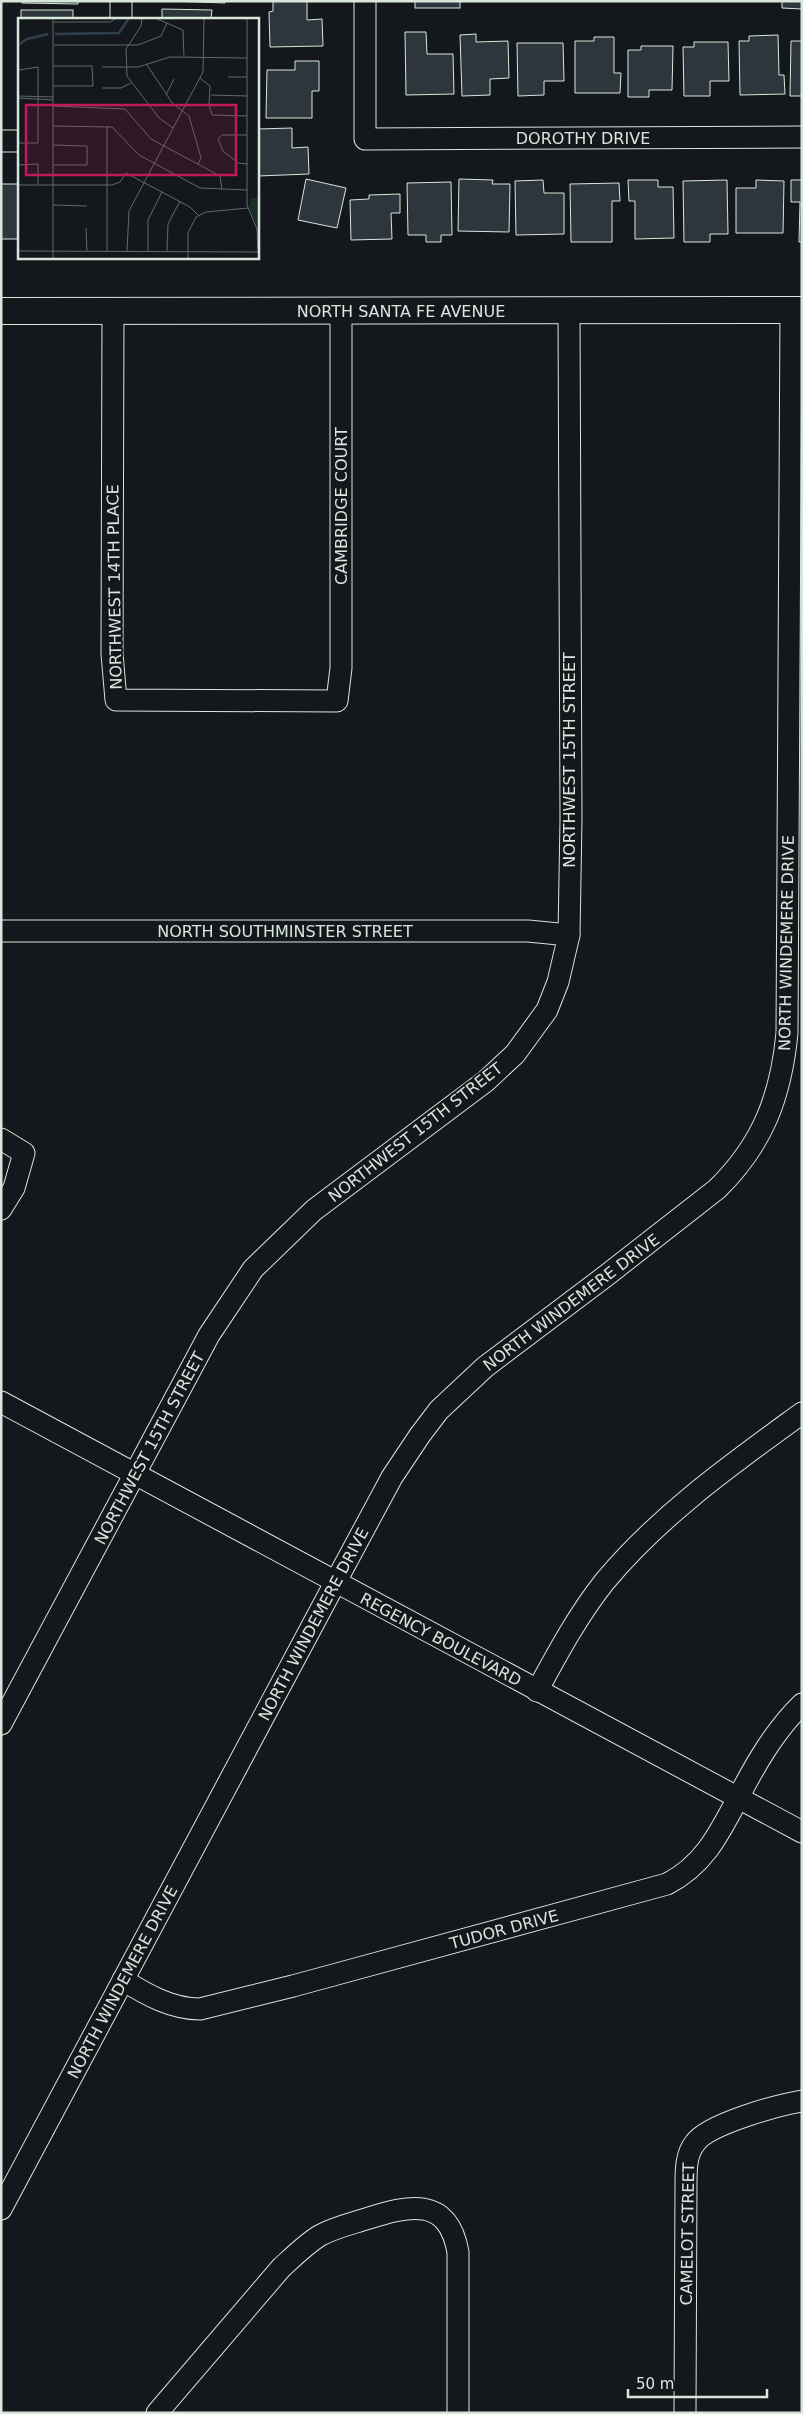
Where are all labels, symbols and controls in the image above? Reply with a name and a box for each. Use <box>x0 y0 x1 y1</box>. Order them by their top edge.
inset map <box>18 18 259 259</box>
street label: DOROTHY DRIVE <box>516 129 650 148</box>
street label: NORTH SANTA FE AVENUE <box>297 302 505 321</box>
street label: CAMBRIDGE COURT <box>332 427 351 585</box>
street label: NORTHWEST 14TH PLACE <box>103 484 126 690</box>
street label: NORTHWEST 15TH STREET <box>560 652 579 868</box>
street label: NORTH WINDEMERE DRIVE <box>775 835 798 1051</box>
street label: NORTH SOUTHMINSTER STREET <box>157 922 413 941</box>
street label: NORTHWEST 15TH STREET <box>325 1058 506 1206</box>
street label: NORTH WINDEMERE DRIVE <box>479 1230 663 1375</box>
street label: NORTHWEST 15TH STREET <box>90 1348 209 1548</box>
street label: NORTH WINDEMERE DRIVE <box>254 1525 372 1724</box>
street label: REGENCY BOULEVARD <box>357 1589 525 1690</box>
street label: NORTH WINDEMERE DRIVE <box>63 1883 181 2082</box>
street label: TUDOR DRIVE <box>447 1906 561 1953</box>
street label: CAMELOT STREET <box>677 2162 698 2306</box>
scale bar <box>628 2366 767 2398</box>
text: 50 m <box>636 2375 674 2393</box>

